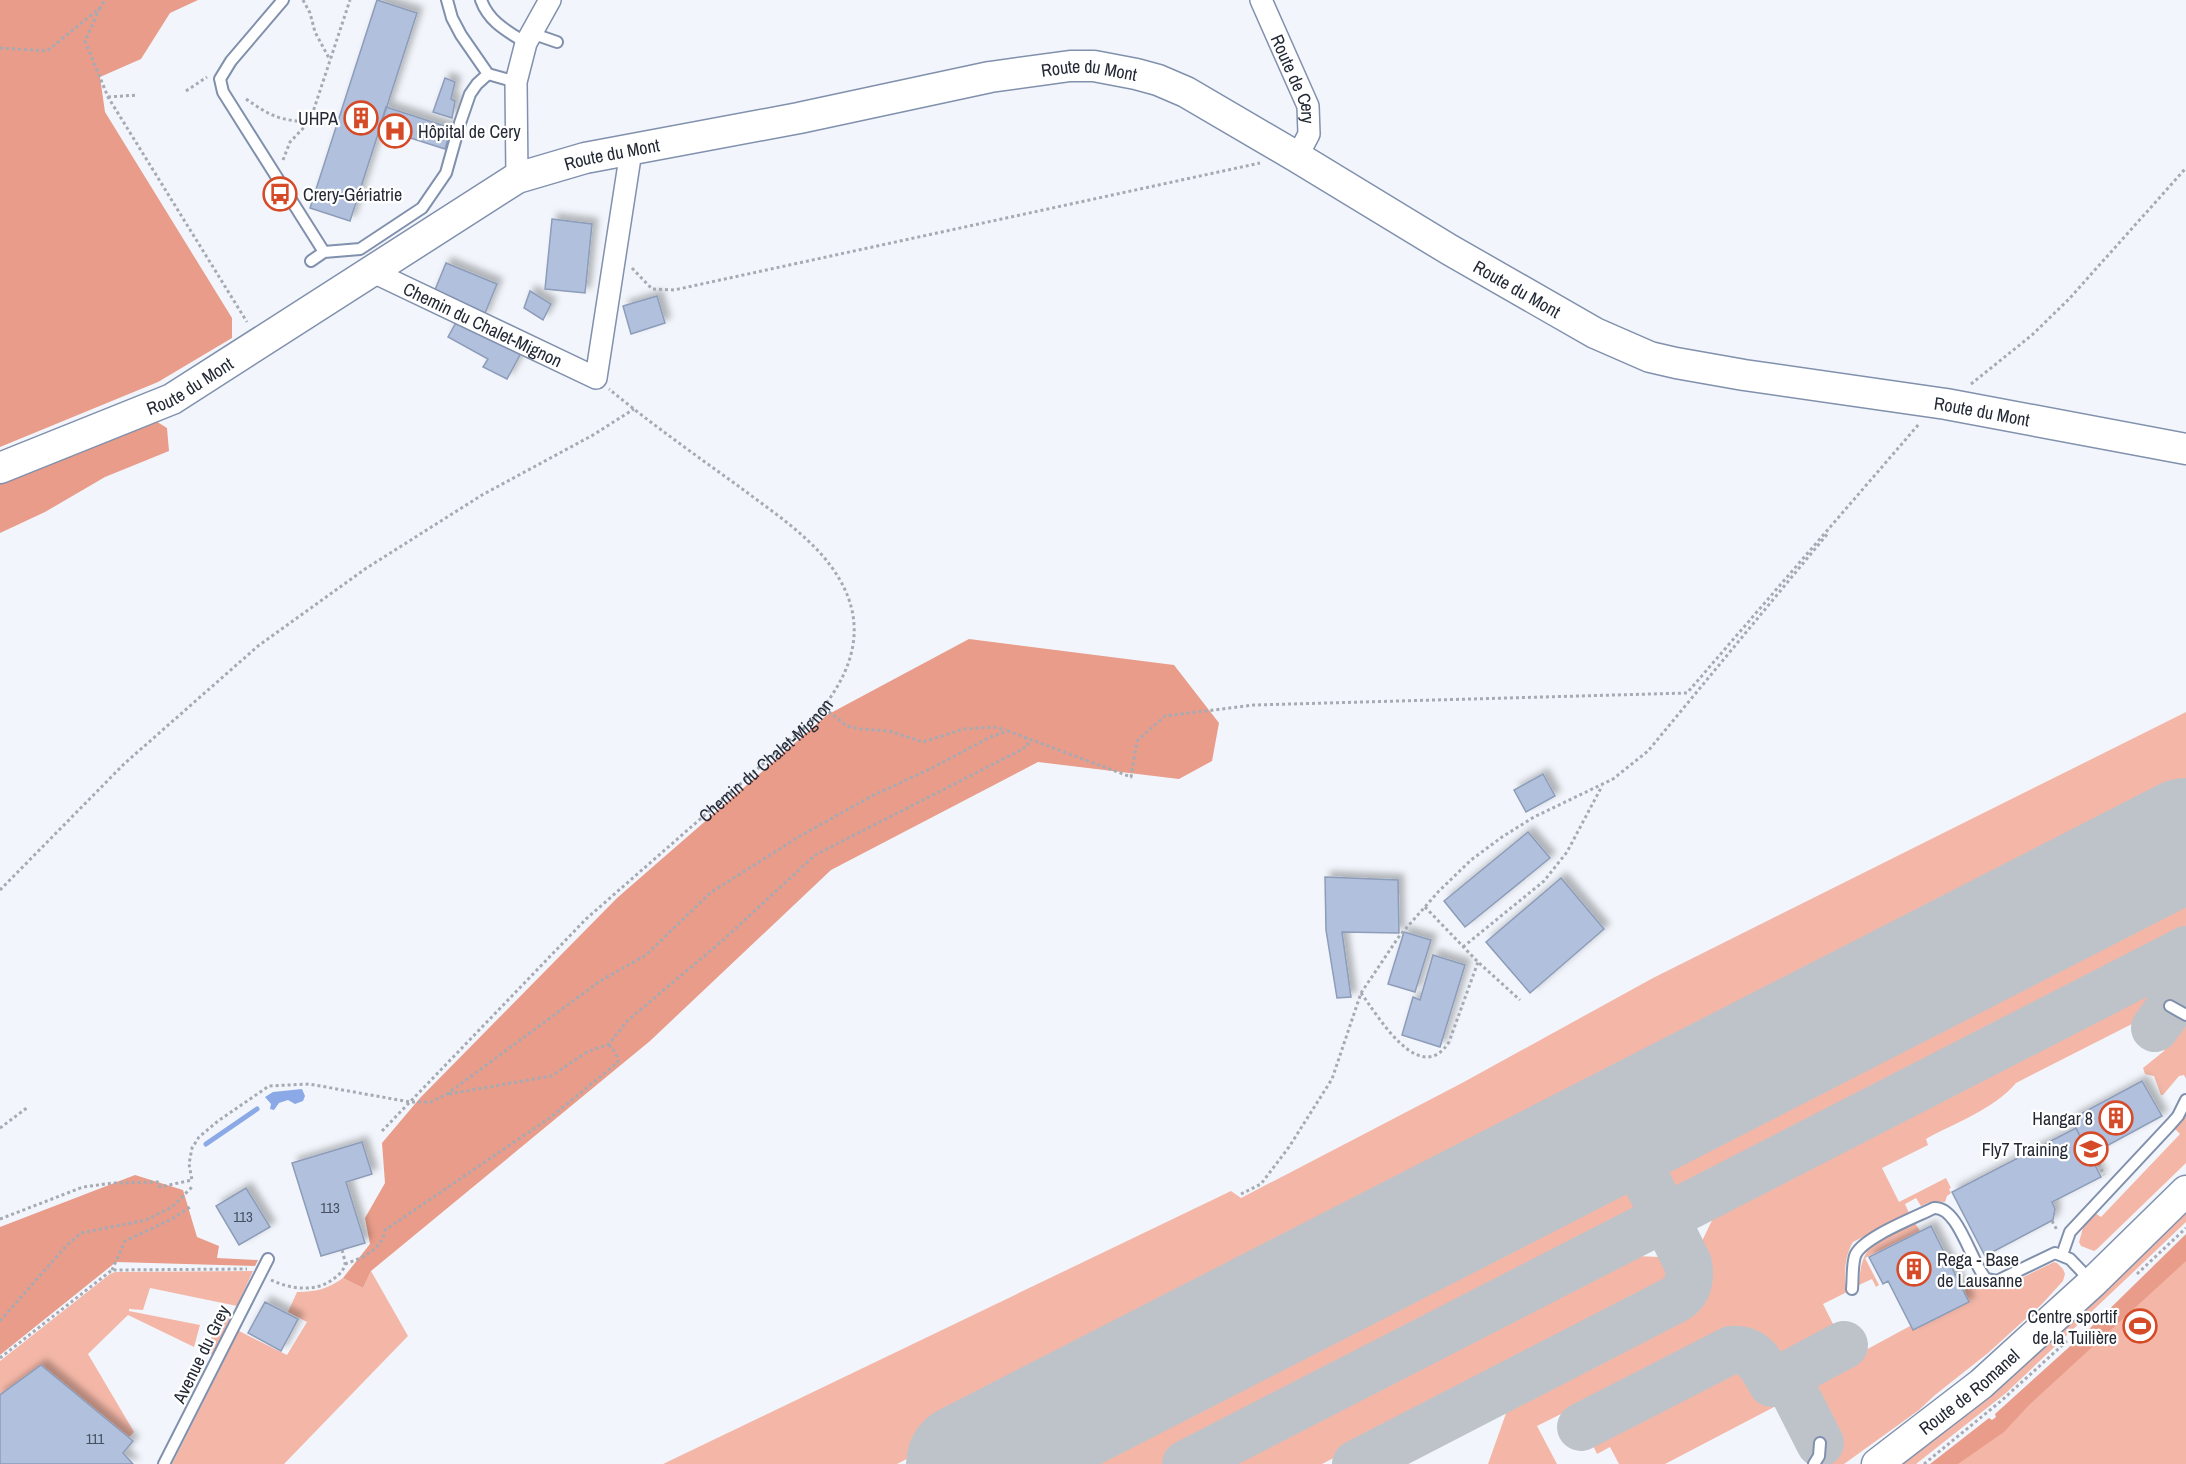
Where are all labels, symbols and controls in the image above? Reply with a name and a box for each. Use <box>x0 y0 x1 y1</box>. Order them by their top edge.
street label: Route de Cery <box>1265 30 1321 125</box>
street label: Route du Mont <box>1039 53 1139 86</box>
building icon: UHPA <box>343 100 379 136</box>
place label: UHPA <box>298 106 338 131</box>
hospital icon: Hôpital de Cery <box>377 113 413 149</box>
place label: Hôpital de Cery <box>418 119 521 144</box>
street label: Route du Mont <box>561 132 662 176</box>
bus stop icon: Crery-Gériatrie <box>262 176 298 212</box>
place label: Crery-Gériatrie <box>303 182 402 207</box>
street label: Route du Mont <box>1469 254 1566 323</box>
street label: Chemin du Chalet-Mignon <box>399 276 567 373</box>
street label: Route du Mont <box>142 351 238 421</box>
street label: Route du Mont <box>1933 390 2032 432</box>
street label: Chemin du Chalet-Mignon <box>693 693 838 828</box>
building icon: Hangar 8 <box>2098 1100 2134 1136</box>
place label: Hangar 8 <box>2032 1106 2093 1131</box>
school or university icon: Fly7 Training <box>2073 1131 2109 1167</box>
place label: Fly7 Training <box>1982 1137 2069 1162</box>
house number: 113 <box>320 1197 340 1218</box>
house number: 113 <box>233 1206 253 1227</box>
place label: Rega - Base de Lausanne <box>1937 1247 2022 1293</box>
building icon: Rega - Base de Lausanne <box>1896 1251 1932 1287</box>
street label: Avenue du Grey <box>166 1300 236 1408</box>
place label: Centre sportif de la Tuilière <box>2028 1304 2118 1350</box>
sports icon: Centre sportif de la Tuilière <box>2122 1308 2158 1344</box>
street label: Route de Romanel <box>1913 1343 2024 1440</box>
house number: 111 <box>86 1428 105 1449</box>

